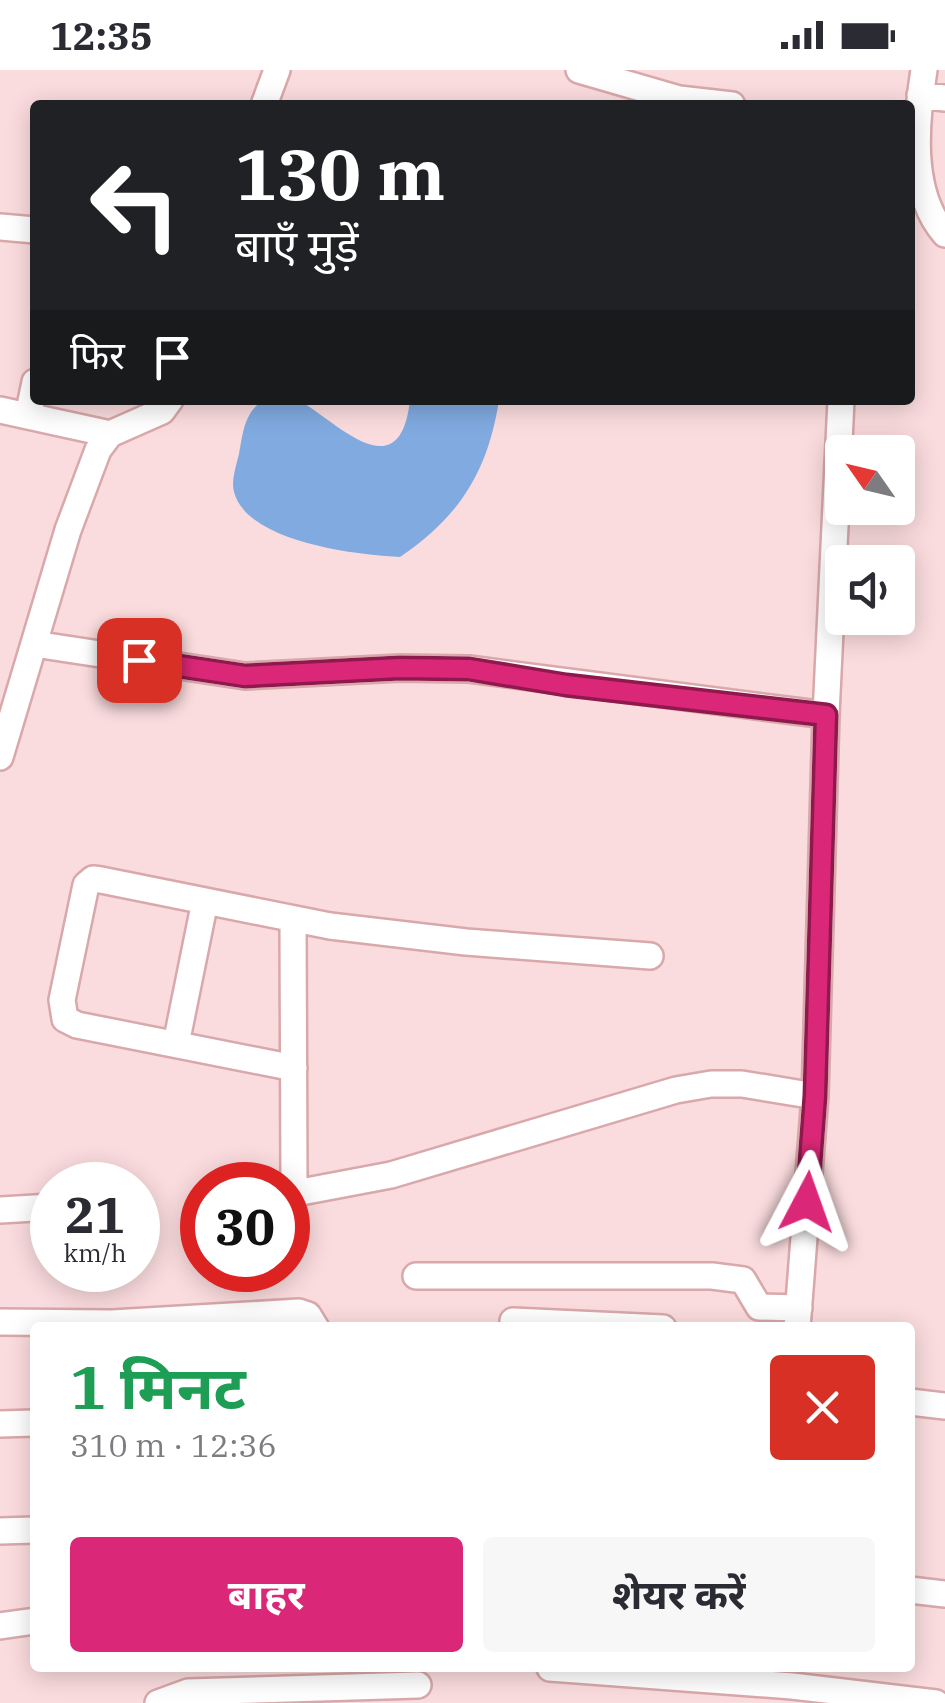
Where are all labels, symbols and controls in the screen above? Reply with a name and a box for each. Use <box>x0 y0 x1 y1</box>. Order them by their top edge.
text: 12:35 <box>50 11 153 60</box>
text: 130 m <box>235 128 445 219</box>
icon: left <box>70 140 200 270</box>
text: बाएँ मुड़ें <box>235 216 359 274</box>
text: फिर <box>70 330 125 379</box>
icon: arrive <box>145 330 200 385</box>
north arrow <box>825 435 915 525</box>
map controls <box>825 435 915 635</box>
button: sound <box>825 545 915 635</box>
pin <box>97 618 182 703</box>
icon: arrive <box>112 633 167 688</box>
position arrow <box>755 1150 859 1254</box>
speed limit sign: 30 <box>180 1162 310 1292</box>
text: 21 <box>65 1182 125 1247</box>
text: km/h <box>63 1236 127 1269</box>
text: 1 मिनट <box>70 1347 246 1426</box>
button: close <box>770 1355 875 1460</box>
text: 310 m · 12:36 <box>70 1424 277 1466</box>
button: बाहर <box>70 1537 463 1652</box>
button: शेयर करें <box>483 1537 875 1652</box>

